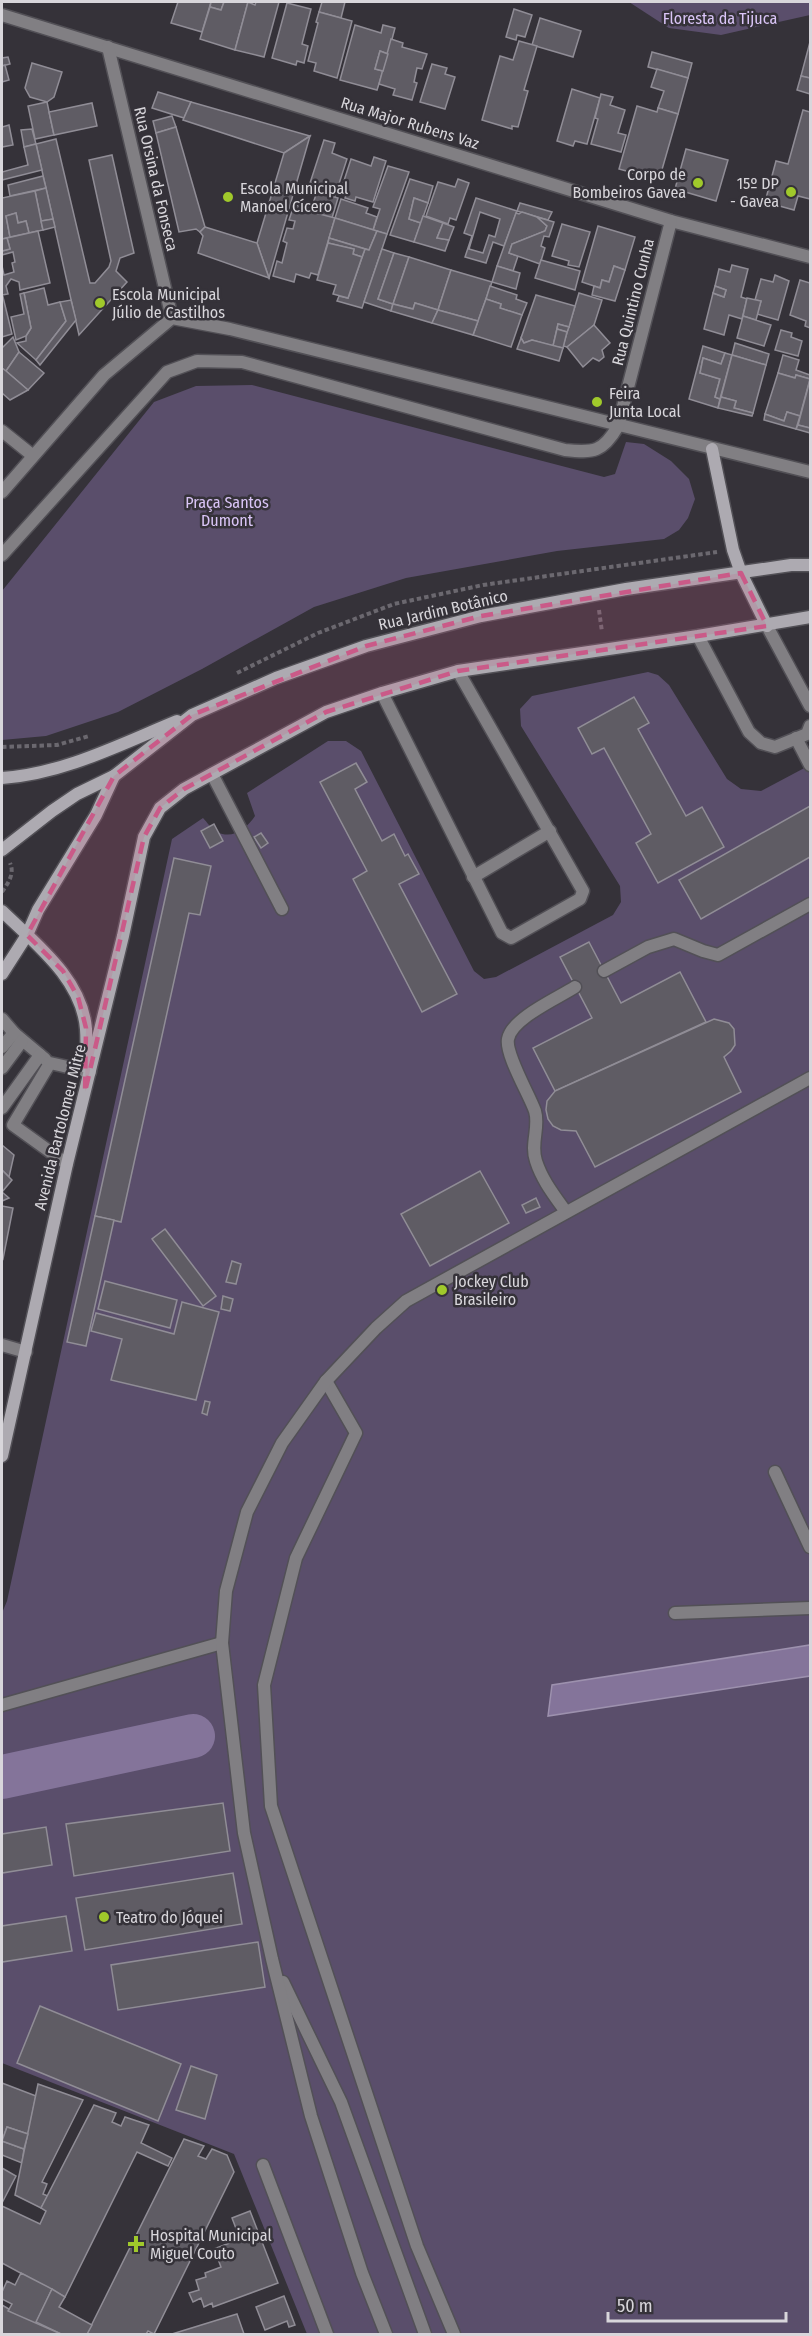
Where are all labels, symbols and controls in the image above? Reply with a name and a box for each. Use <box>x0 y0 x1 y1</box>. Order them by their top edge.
park label: Floresta da Tijuca <box>663 9 777 28</box>
street label: Rua Major Rubens Vaz <box>338 93 482 153</box>
street label: Rua Orsina da Fonseca <box>130 105 182 253</box>
place label: Corpo de Bombeiros Gavea <box>573 165 686 202</box>
place label: 15º DP - Gavea <box>730 174 779 211</box>
marker: Corpo de Bombeiros Gavea <box>691 176 705 190</box>
place label: Escola Municipal Manoel Cícero <box>240 179 348 216</box>
marker: 15º DP - Gavea <box>784 185 798 199</box>
marker: Escola Municipal Manoel Cícero <box>221 190 235 204</box>
street label: Rua Quintino Cunha <box>608 236 658 368</box>
place label: Escola Municipal Júlio de Castilhos <box>112 285 225 322</box>
marker: Escola Municipal Júlio de Castilhos <box>93 296 107 310</box>
place label: Feira Junta Local <box>609 384 681 421</box>
marker: Feira Junta Local <box>590 395 604 409</box>
park label: Praça Santos Dumont <box>185 493 269 530</box>
street label: Rua Jardim Botânico <box>376 586 510 634</box>
street label: Avenida Bartolomeu Mitre <box>30 1042 90 1212</box>
place label: Jockey Club Brasileiro <box>454 1272 529 1309</box>
marker: Jockey Club Brasileiro <box>435 1283 449 1297</box>
place label: Teatro do Jóquei <box>116 1908 223 1927</box>
marker: Teatro do Jóquei <box>97 1910 111 1924</box>
place label: Hospital Municipal Miguel Couto <box>150 2226 272 2263</box>
marker: Hospital Municipal Miguel Couto <box>127 2235 145 2253</box>
scale bar <box>608 2285 786 2323</box>
text: 50 m <box>617 2295 653 2317</box>

